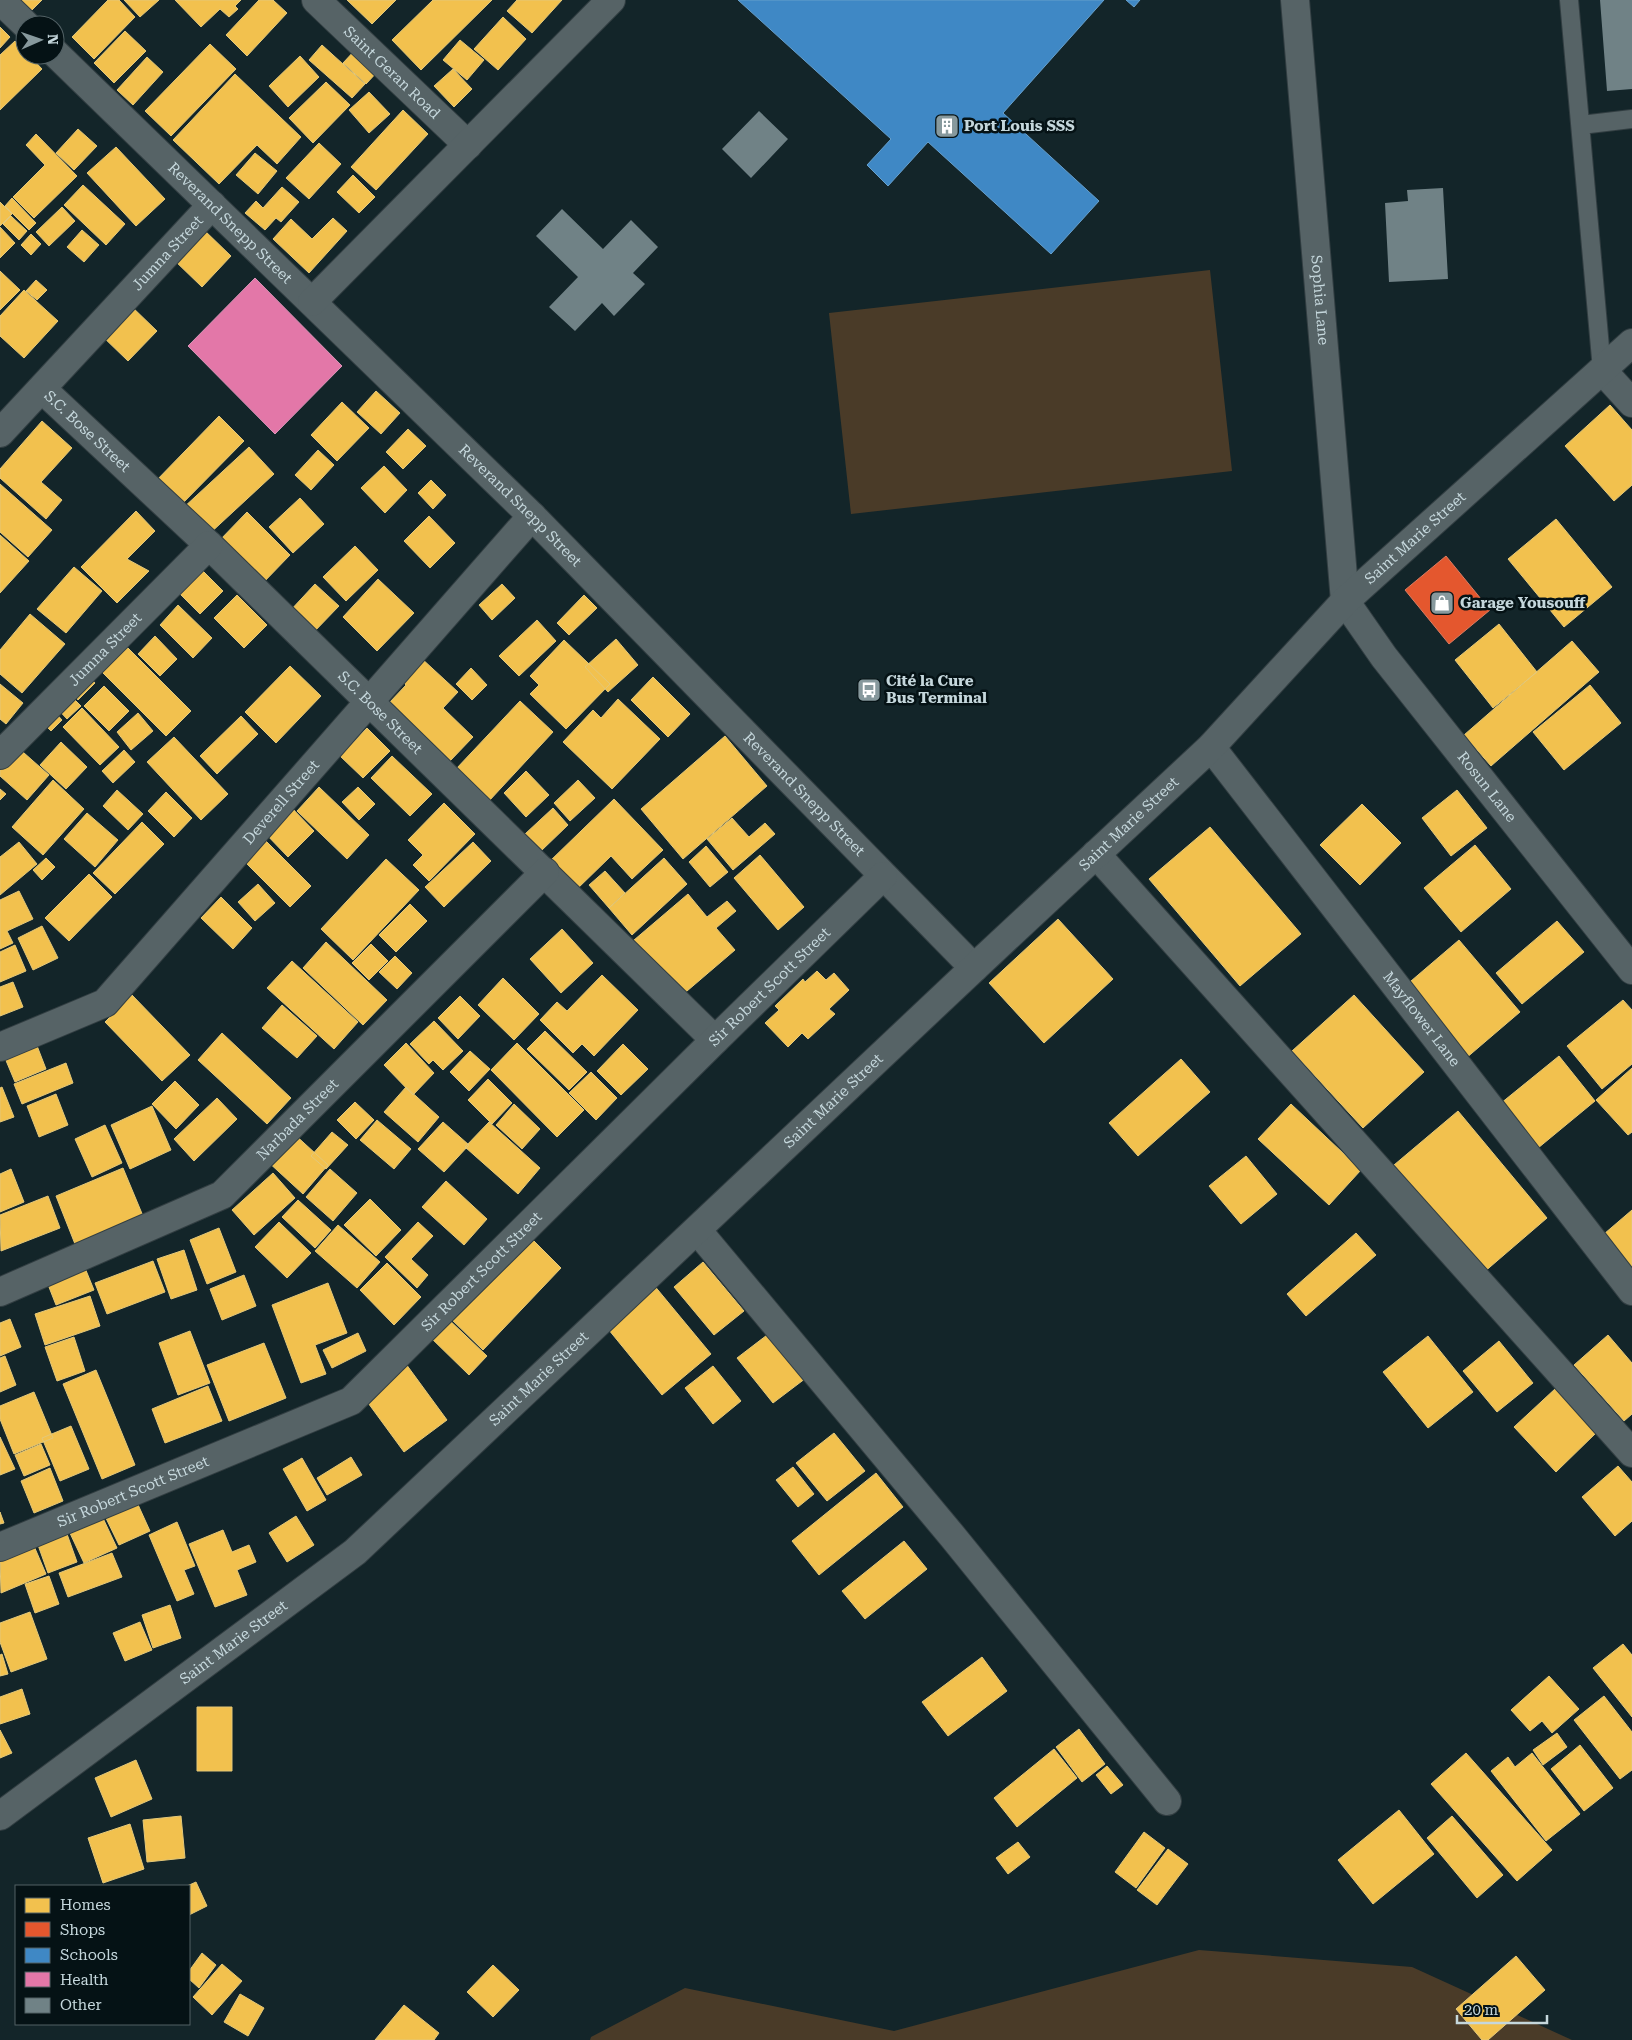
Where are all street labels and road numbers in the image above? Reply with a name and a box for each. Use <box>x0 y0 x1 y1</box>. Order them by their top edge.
street label: Saint Geran Road <box>340 22 444 123</box>
street label: Reverand Snepp Street <box>164 159 296 287</box>
street label: Jumna Street <box>128 211 207 294</box>
street label: Sophia Lane <box>1307 254 1333 346</box>
street label: S.C. Bose Street <box>41 387 134 476</box>
street label: Reverand Snepp Street <box>455 441 586 571</box>
street label: Saint Marie Street <box>1361 488 1470 588</box>
street label: Jumna Street <box>65 609 146 690</box>
street label: S.C. Bose Street <box>334 667 427 758</box>
street label: Reverand Snepp Street <box>740 729 869 860</box>
street label: Rosun Lane <box>1454 748 1520 826</box>
street label: Deverell Street <box>239 756 323 848</box>
street label: Saint Marie Street <box>1075 773 1183 875</box>
street label: Sir Robert Scott Street <box>705 923 834 1050</box>
street label: Mayflower Lane <box>1379 968 1464 1070</box>
street label: Saint Marie Street <box>780 1049 887 1152</box>
street label: Narbada Street <box>253 1075 342 1164</box>
street label: Sir Robert Scott Street <box>417 1208 546 1335</box>
street label: Saint Marie Street <box>485 1327 592 1430</box>
street label: Sir Robert Scott Street <box>54 1452 212 1531</box>
street label: Saint Marie Street <box>176 1596 291 1688</box>

